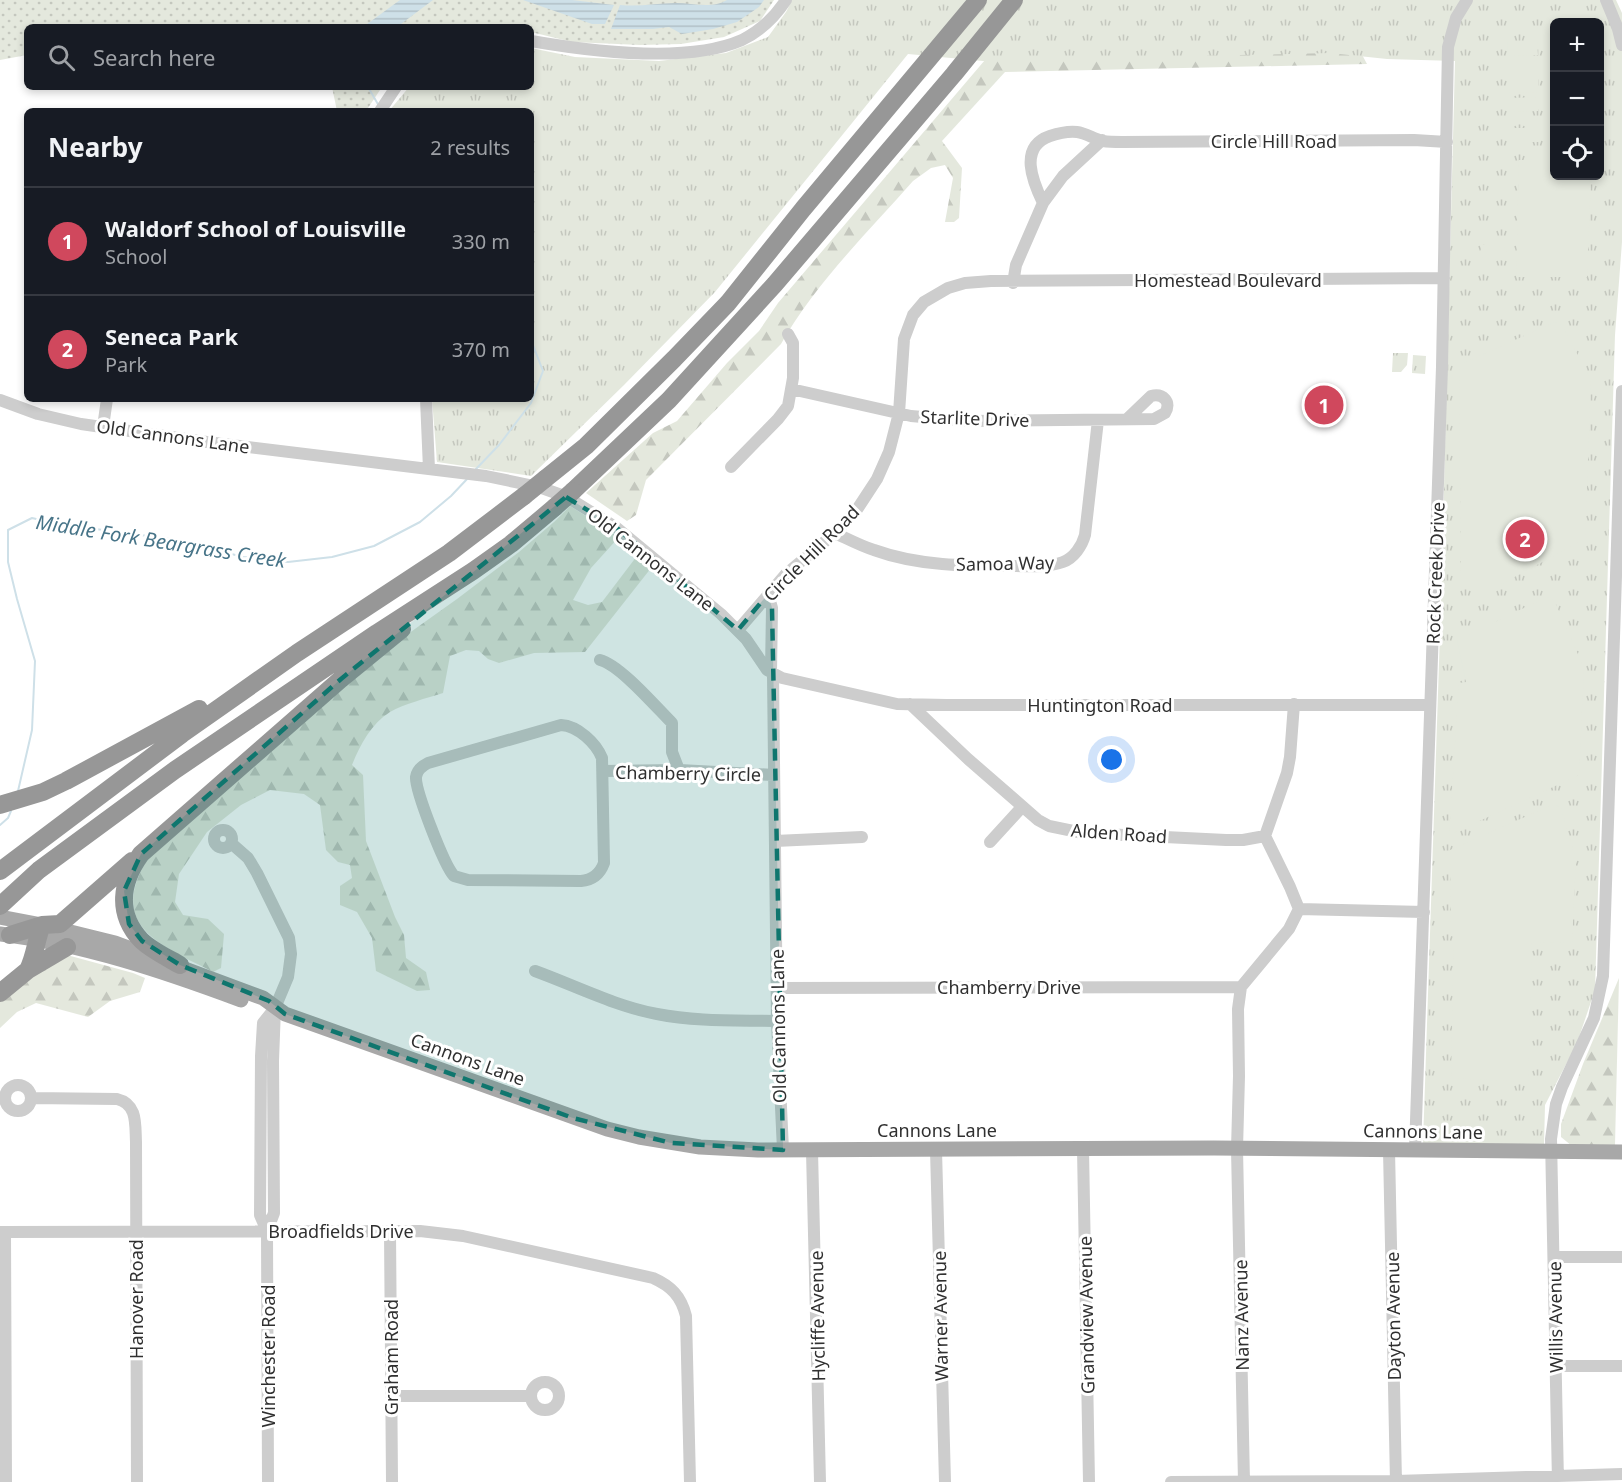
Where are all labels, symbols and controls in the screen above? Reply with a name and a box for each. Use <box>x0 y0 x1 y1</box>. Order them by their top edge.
map controls <box>1550 18 1604 180</box>
button: + <box>1550 18 1604 72</box>
search box <box>24 24 534 90</box>
icon: search <box>45 41 78 74</box>
text: Search here <box>93 42 215 72</box>
button: − <box>1550 72 1604 126</box>
button: locate <box>1550 126 1604 180</box>
text: Nearby <box>48 129 143 165</box>
street label: Circle Hill Road <box>1211 129 1337 153</box>
text: 2 results <box>430 134 510 161</box>
text: Waldorf School of Louisville <box>105 213 406 243</box>
text: 1 <box>62 228 73 255</box>
text: 330 m <box>452 228 510 255</box>
text: School <box>105 243 167 270</box>
street label: Homestead Boulevard <box>1134 268 1322 292</box>
text: Seneca Park <box>105 321 238 351</box>
text: 2 <box>62 336 73 363</box>
text: 370 m <box>452 336 510 363</box>
text: Park <box>105 351 147 378</box>
pin: 1 <box>1304 382 1344 428</box>
street label: Starlite Drive <box>920 404 1030 432</box>
street label: Old Cannons Lane <box>95 413 251 459</box>
street label: Circle Hill Road <box>758 500 864 606</box>
street label: Rock Creek Drive <box>1421 501 1449 645</box>
street label: Old Cannons Lane <box>583 502 719 616</box>
water label: Middle Fork Beargrass Creek <box>34 508 289 574</box>
pin: 2 <box>1506 516 1544 562</box>
street label: Samoa Way <box>956 550 1055 576</box>
street label: Huntington Road <box>1027 693 1173 717</box>
your location <box>1097 745 1126 774</box>
street label: Chamberry Circle <box>615 760 761 786</box>
street label: Alden Road <box>1070 818 1168 848</box>
street label: Old Cannons Lane <box>765 949 791 1103</box>
street label: Chamberry Drive <box>937 975 1081 999</box>
street label: Cannons Lane <box>408 1027 528 1091</box>
street label: Cannons Lane <box>877 1118 997 1142</box>
street label: Cannons Lane <box>1363 1118 1483 1144</box>
street label: Broadfields Drive <box>268 1219 414 1243</box>
street label: Grandview Avenue <box>1073 1236 1099 1394</box>
street label: Hanover Road <box>124 1239 148 1359</box>
street label: Hycliffe Avenue <box>804 1250 830 1382</box>
street label: Warner Avenue <box>927 1251 953 1381</box>
street label: Dayton Avenue <box>1380 1251 1406 1381</box>
street label: Nanz Avenue <box>1228 1259 1254 1371</box>
street label: Willis Avenue <box>1542 1261 1568 1373</box>
street label: Winchester Road <box>256 1284 280 1428</box>
street label: Graham Road <box>379 1299 403 1415</box>

